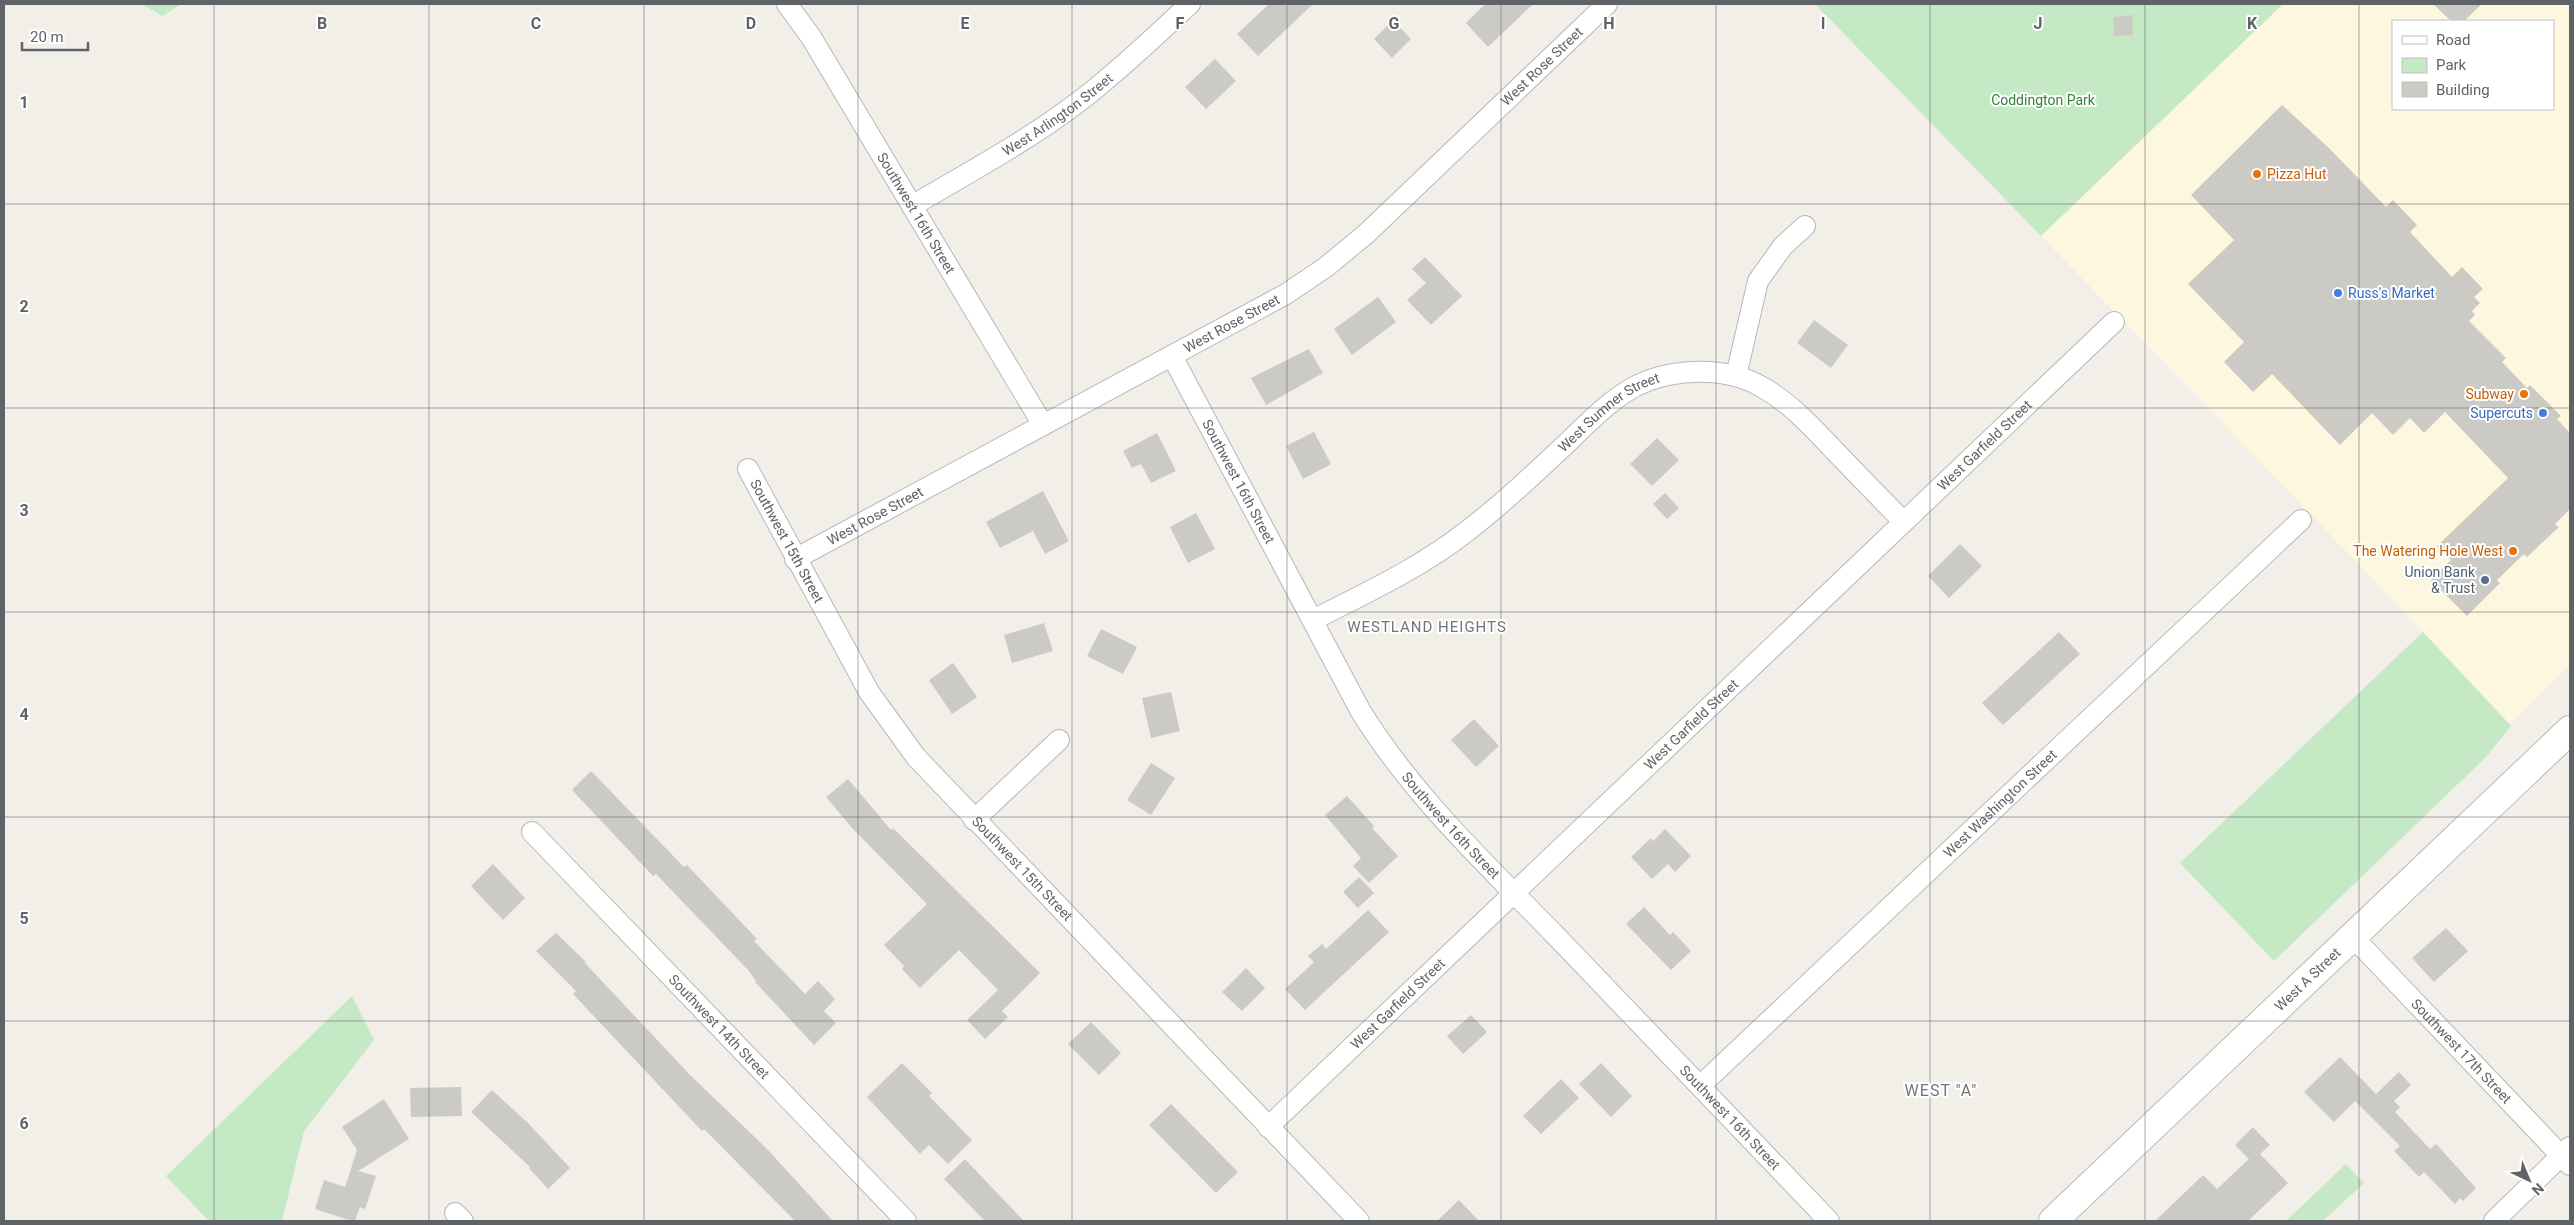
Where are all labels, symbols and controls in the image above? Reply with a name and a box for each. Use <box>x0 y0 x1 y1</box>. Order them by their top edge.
text: B <box>317 14 327 33</box>
text: C <box>531 14 541 33</box>
text: D <box>746 14 756 33</box>
text: E <box>961 14 970 33</box>
text: F <box>1176 14 1185 33</box>
text: G <box>1389 14 1400 33</box>
text: H <box>1603 14 1615 33</box>
text: I <box>1821 14 1825 33</box>
text: J <box>2034 14 2042 33</box>
text: K <box>2247 14 2258 33</box>
scale bar <box>22 20 89 52</box>
legend <box>2392 20 2554 110</box>
street label: West Rose Street <box>1498 23 1586 109</box>
text: 20 m <box>30 28 64 46</box>
text: Road <box>2436 31 2470 49</box>
text: Park <box>2436 56 2467 74</box>
street label: West Arlington Street <box>999 70 1116 159</box>
text: Building <box>2436 81 2490 99</box>
park label: Coddington Park <box>1991 92 2096 108</box>
text: 1 <box>19 93 29 112</box>
street label: Southwest 16th Street <box>874 150 959 277</box>
place label: Pizza Hut <box>2267 166 2327 182</box>
marker: Pizza Hut <box>2251 168 2263 180</box>
place label: Russ's Market <box>2348 285 2435 301</box>
marker: Russ's Market <box>2332 287 2344 299</box>
street label: West Rose Street <box>1181 291 1283 356</box>
text: 2 <box>19 297 29 316</box>
street label: West Sumner Street <box>1555 369 1662 455</box>
place label: Subway <box>2465 386 2514 402</box>
marker: Subway <box>2518 388 2530 400</box>
street label: West Garfield Street <box>1934 396 2035 494</box>
place label: Supercuts <box>2470 405 2533 421</box>
marker: Supercuts <box>2537 407 2549 419</box>
street label: Southwest 16th Street <box>1199 417 1278 547</box>
street label: Southwest 15th Street <box>747 477 827 606</box>
street label: West Rose Street <box>824 483 926 548</box>
text: 3 <box>19 501 29 520</box>
place label: The Watering Hole West <box>2353 543 2503 559</box>
marker: The Watering Hole West <box>2507 545 2519 557</box>
place label: Union Bank & Trust <box>2404 564 2476 596</box>
marker: Union Bank & Trust <box>2479 574 2491 586</box>
district label: WESTLAND HEIGHTS <box>1347 618 1507 636</box>
street label: West Garfield Street <box>1641 676 1742 773</box>
text: 4 <box>19 705 29 724</box>
street label: West Washington Street <box>1940 746 2060 861</box>
street label: Southwest 16th Street <box>1399 769 1503 882</box>
street label: Southwest 15th Street <box>969 813 1076 924</box>
text: 5 <box>19 909 29 928</box>
street label: West A Street <box>2271 944 2344 1014</box>
street label: West Garfield Street <box>1347 955 1448 1052</box>
street label: Southwest 14th Street <box>665 971 773 1082</box>
street label: Southwest 17th Street <box>2408 995 2515 1107</box>
street label: Southwest 16th Street <box>1676 1062 1784 1173</box>
district label: WEST "A" <box>1905 1081 1977 1100</box>
text: 6 <box>19 1114 29 1133</box>
north arrow <box>2504 1155 2554 1205</box>
text: N <box>2529 1180 2547 1199</box>

